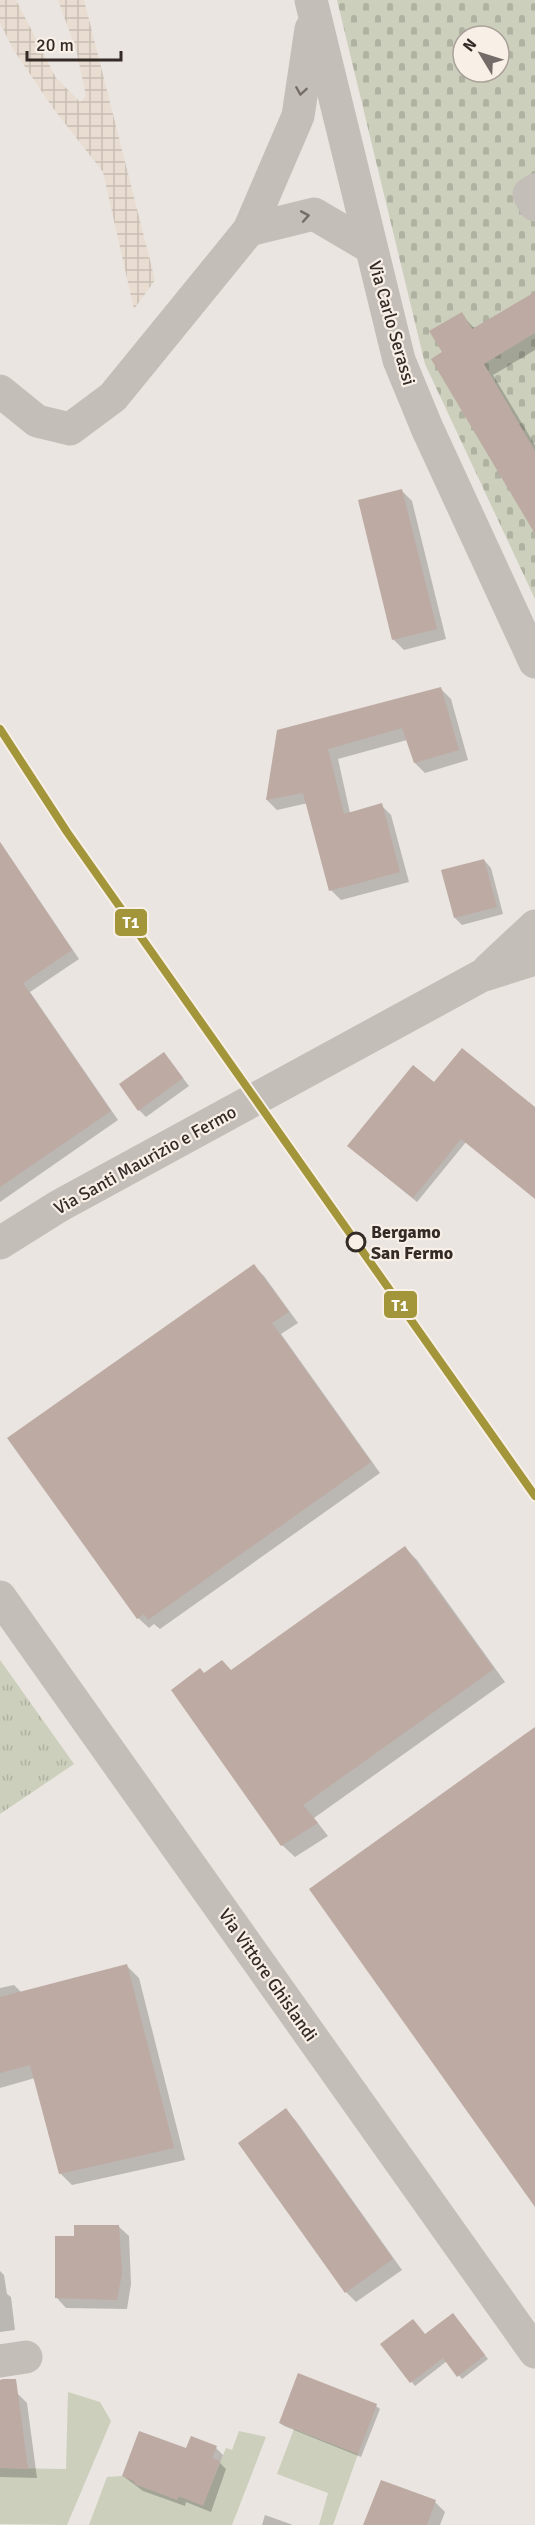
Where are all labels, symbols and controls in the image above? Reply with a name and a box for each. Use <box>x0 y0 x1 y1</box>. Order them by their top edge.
scale bar <box>27 24 122 62</box>
north arrow <box>451 24 511 84</box>
text: 20 m <box>36 34 74 56</box>
text: N <box>459 35 481 56</box>
one-way arrow <box>296 87 308 96</box>
one-way arrow <box>300 211 310 223</box>
street label: Via Carlo Serassi <box>364 258 420 388</box>
line badge: T1 <box>114 908 148 937</box>
text: T1 <box>123 913 140 933</box>
street label: Via Santi Maurizio e Fermo <box>50 1101 240 1219</box>
place label: Bergamo San Fermo <box>371 1221 453 1264</box>
marker: Bergamo San Fermo <box>346 1232 366 1252</box>
line badge: T1 <box>383 1290 418 1319</box>
text: T1 <box>392 1296 409 1316</box>
street label: Via Vittore Ghislandi <box>214 1904 322 2046</box>

